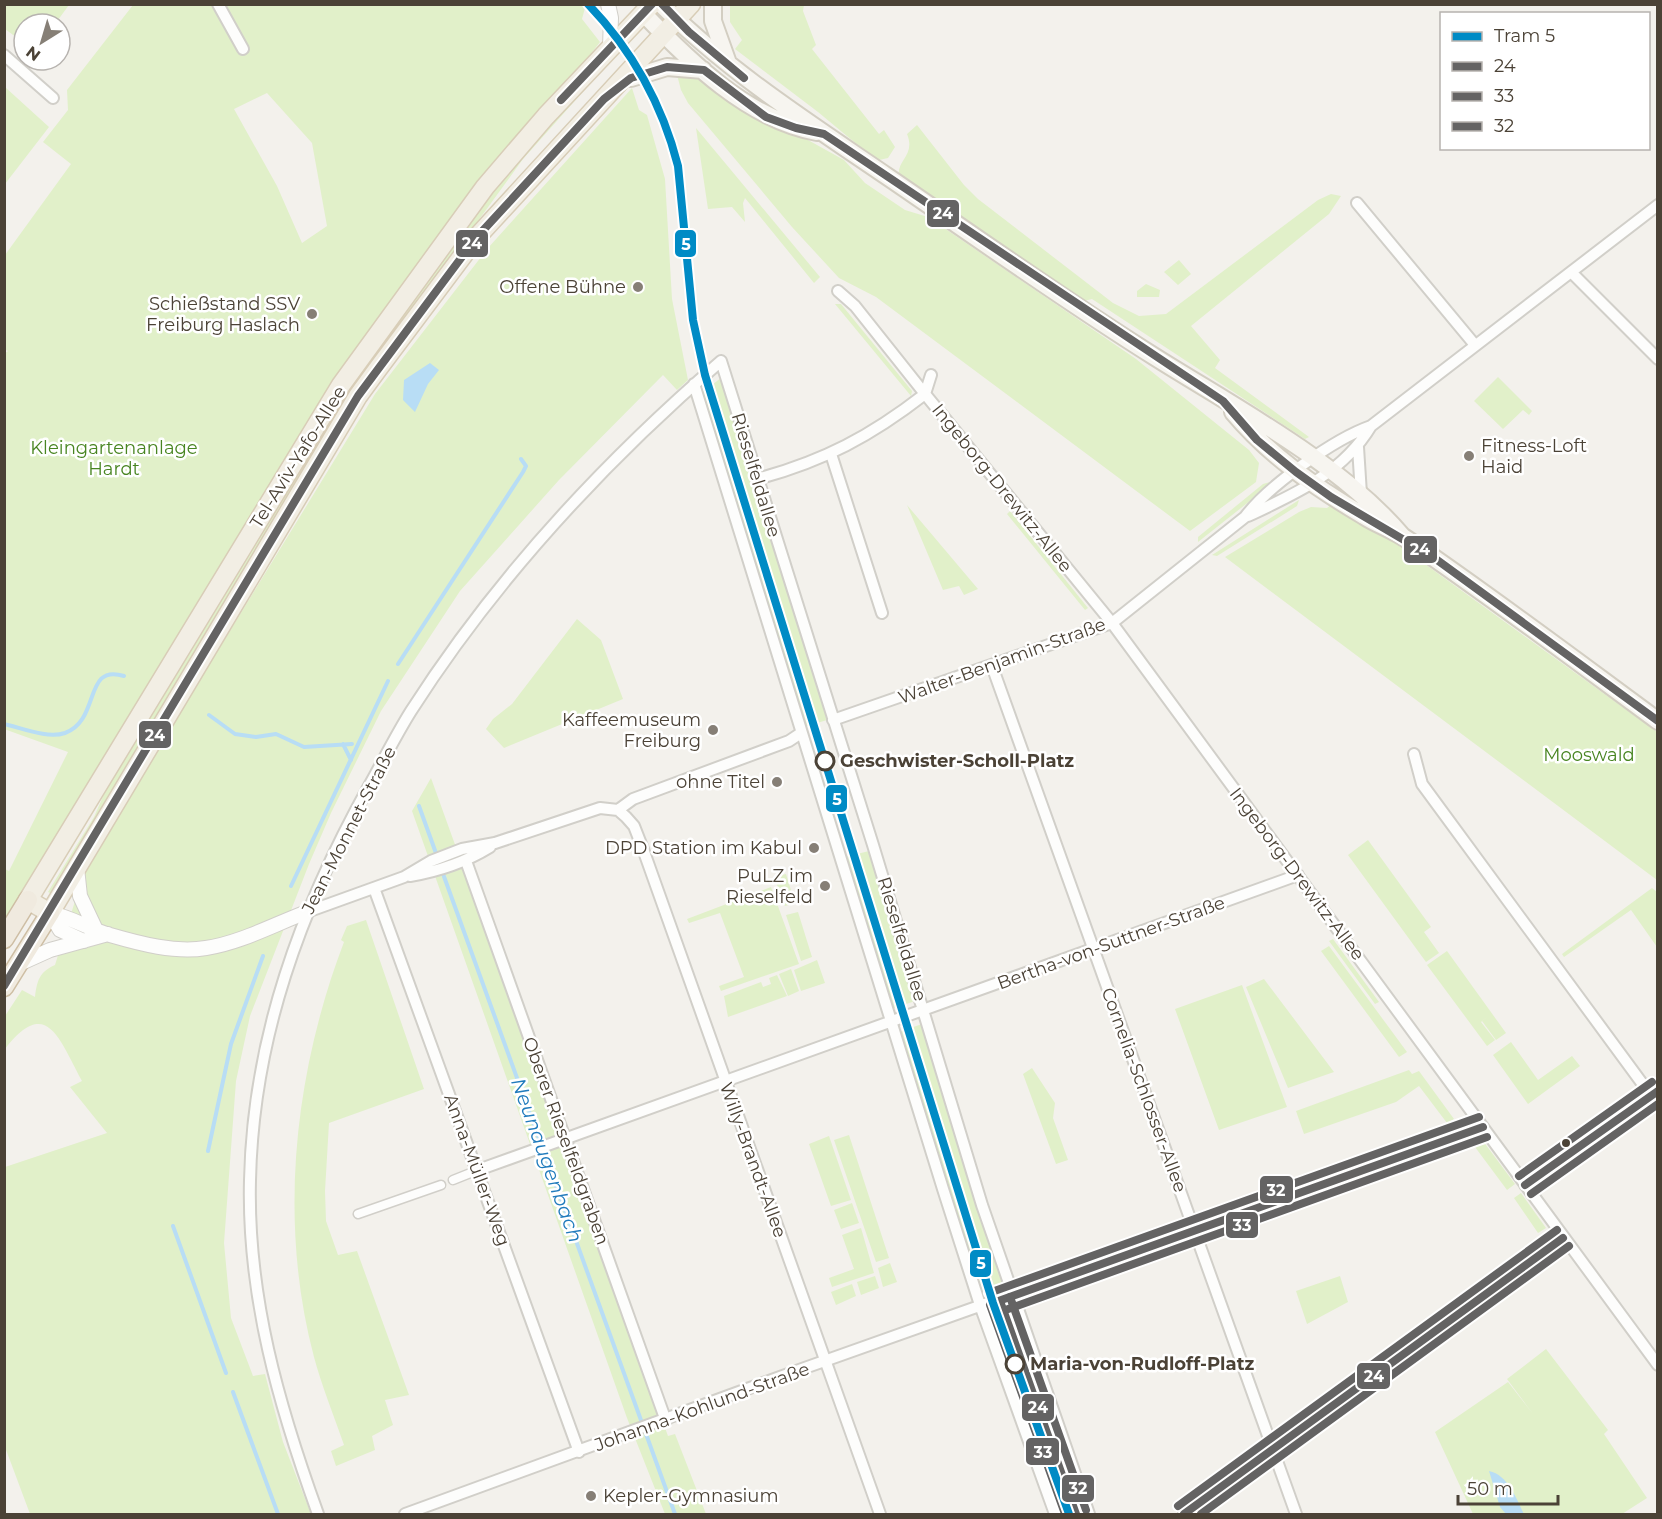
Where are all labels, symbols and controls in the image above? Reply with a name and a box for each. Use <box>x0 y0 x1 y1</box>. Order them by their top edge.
north arrow <box>12 12 72 72</box>
legend <box>1440 12 1650 150</box>
text: Tram 5 <box>1494 25 1555 47</box>
text: N <box>22 42 44 65</box>
text: 24 <box>1494 55 1516 77</box>
text: 33 <box>1494 85 1514 107</box>
text: 32 <box>1494 115 1514 137</box>
line badge: 24 <box>926 199 960 228</box>
text: 24 <box>933 204 953 223</box>
line badge: 24 <box>455 229 489 258</box>
line badge: 5 <box>674 229 697 258</box>
text: 24 <box>462 234 482 253</box>
text: 5 <box>681 235 691 254</box>
place label: Offene Bühne <box>499 276 626 298</box>
marker: Offene Bühne <box>631 280 645 294</box>
place label: Schießstand SSV Freiburg Haslach <box>146 293 300 336</box>
marker: Schießstand SSV Freiburg Haslach <box>305 307 319 321</box>
street label: Tel-Aviv-Yafo-Allee <box>245 382 351 532</box>
street label: Ingeborg-Drewitz-Allee <box>927 399 1077 577</box>
street label: Rieselfeldallee <box>727 410 785 540</box>
place label: Fitness-Loft Haid <box>1481 435 1587 478</box>
park label: Kleingartenanlage Hardt <box>30 437 198 480</box>
marker: Fitness-Loft Haid <box>1462 449 1476 463</box>
line badge: 24 <box>1403 535 1438 564</box>
text: 24 <box>1410 540 1430 559</box>
street label: Walter-Benjamin-Straße <box>895 613 1109 709</box>
place label: Kaffeemuseum Freiburg <box>562 709 701 752</box>
line badge: 24 <box>138 720 172 749</box>
marker: Kaffeemuseum Freiburg <box>706 723 720 737</box>
text: 24 <box>145 726 165 745</box>
street label: Jean-Monnet-Straße <box>297 742 401 918</box>
park label: Mooswald <box>1543 744 1635 766</box>
place label: Geschwister-Scholl-Platz <box>840 750 1074 772</box>
marker: Geschwister-Scholl-Platz <box>815 751 835 771</box>
place label: ohne Titel <box>676 771 765 793</box>
marker: ohne Titel <box>770 775 784 789</box>
street label: Ingeborg-Drewitz-Allee <box>1225 783 1369 965</box>
line badge: 5 <box>825 784 848 813</box>
text: 5 <box>832 790 842 809</box>
place label: DPD Station im Kabul <box>605 837 802 859</box>
marker: DPD Station im Kabul <box>807 841 821 855</box>
place label: PuLZ im Rieselfeld <box>726 865 813 908</box>
street label: Rieselfeldallee <box>873 874 931 1004</box>
marker: PuLZ im Rieselfeld <box>818 879 832 893</box>
street label: Bertha-von-Suttner-Straße <box>994 891 1228 995</box>
street label: Cornelia-Schlosser-Allee <box>1097 985 1191 1196</box>
street label: Oberer Rieselfeldgraben <box>518 1034 614 1248</box>
water label: Neunaugenbach <box>506 1074 588 1246</box>
street label: Willy-Brandt-Allee <box>715 1079 791 1241</box>
street label: Anna-Müller-Weg <box>439 1091 515 1249</box>
unlabelled marker <box>1560 1137 1572 1149</box>
line badge: 32 <box>1259 1175 1294 1204</box>
text: 32 <box>1266 1181 1285 1200</box>
line badge: 33 <box>1225 1211 1259 1239</box>
text: 33 <box>1232 1216 1251 1235</box>
line badge: 5 <box>969 1249 992 1278</box>
text: 5 <box>976 1254 986 1273</box>
place label: Maria-von-Rudloff-Platz <box>1030 1353 1254 1375</box>
marker: Maria-von-Rudloff-Platz <box>1005 1354 1025 1374</box>
street label: Johanna-Kohlund-Straße <box>591 1358 813 1456</box>
line badge: 24 <box>1356 1362 1391 1390</box>
text: 24 <box>1364 1367 1384 1386</box>
line badge: 24 <box>1021 1393 1055 1422</box>
text: 24 <box>1028 1398 1048 1417</box>
line badge: 33 <box>1025 1437 1060 1466</box>
text: 33 <box>1033 1443 1052 1462</box>
scale bar <box>1458 1468 1558 1506</box>
line badge: 32 <box>1061 1474 1095 1503</box>
text: 50 m <box>1467 1478 1513 1500</box>
text: 32 <box>1068 1479 1087 1498</box>
place label: Kepler-Gymnasium <box>603 1485 779 1507</box>
marker: Kepler-Gymnasium <box>584 1489 598 1503</box>

